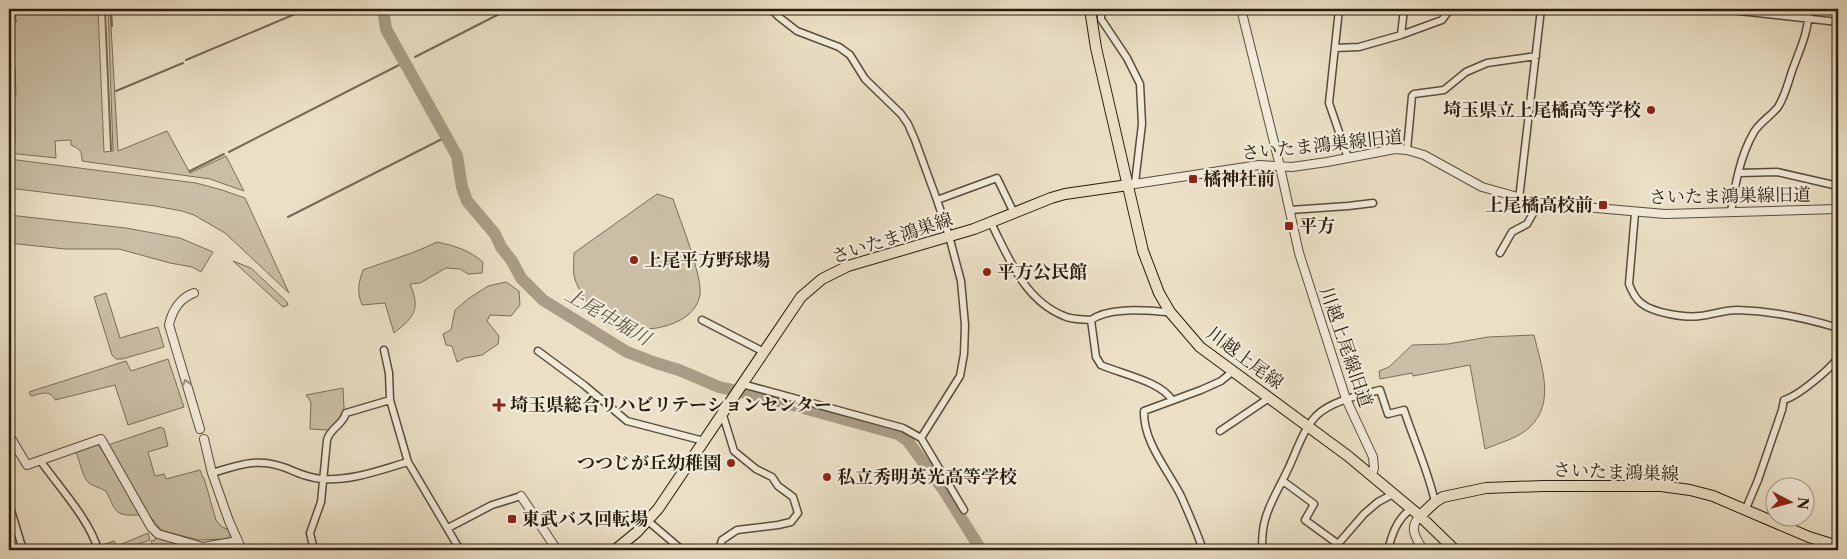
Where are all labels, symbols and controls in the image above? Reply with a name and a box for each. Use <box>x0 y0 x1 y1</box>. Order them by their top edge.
place label: 埼玉県立上尾橘高等学校 <box>1443 99 1641 121</box>
marker: 埼玉県立上尾橘高等学校 <box>1645 104 1657 116</box>
street label: さいたま鴻巣線旧道 <box>1240 126 1404 164</box>
place label: 橘神社前 <box>1203 168 1275 190</box>
marker: 橘神社前 <box>1187 173 1199 185</box>
street label: さいたま鴻巣線旧道 <box>1649 184 1811 208</box>
place label: 上尾橘高校前 <box>1485 194 1593 216</box>
marker: 上尾橘高校前 <box>1597 199 1609 211</box>
street label: さいたま鴻巣線 <box>829 208 955 268</box>
place label: 平方 <box>1299 215 1335 237</box>
marker: 平方 <box>1283 220 1295 232</box>
place label: 上尾平方野球場 <box>644 249 770 271</box>
marker: 上尾平方野球場 <box>628 254 640 266</box>
place label: 平方公民館 <box>997 261 1087 283</box>
marker: 平方公民館 <box>981 266 993 278</box>
water label: 上尾中堀川 <box>561 283 656 351</box>
street label: 川越上尾線旧道 <box>1315 284 1377 410</box>
street label: 川越上尾線 <box>1202 322 1288 394</box>
one-way arrow <box>182 379 192 387</box>
place label: 埼玉県総合リハビリテーションセンター <box>510 394 832 416</box>
marker: 埼玉県総合リハビリテーションセンター <box>492 398 506 412</box>
place label: つつじが丘幼稚園 <box>577 452 721 474</box>
marker: つつじが丘幼稚園 <box>725 457 737 469</box>
street label: さいたま鴻巣線 <box>1553 459 1679 485</box>
place label: 私立秀明英光高等学校 <box>837 466 1017 488</box>
marker: 私立秀明英光高等学校 <box>821 471 833 483</box>
north arrow <box>1764 476 1814 526</box>
text: N <box>1793 496 1813 510</box>
place label: 東武バス回転場 <box>522 508 648 530</box>
marker: 東武バス回転場 <box>506 513 518 525</box>

